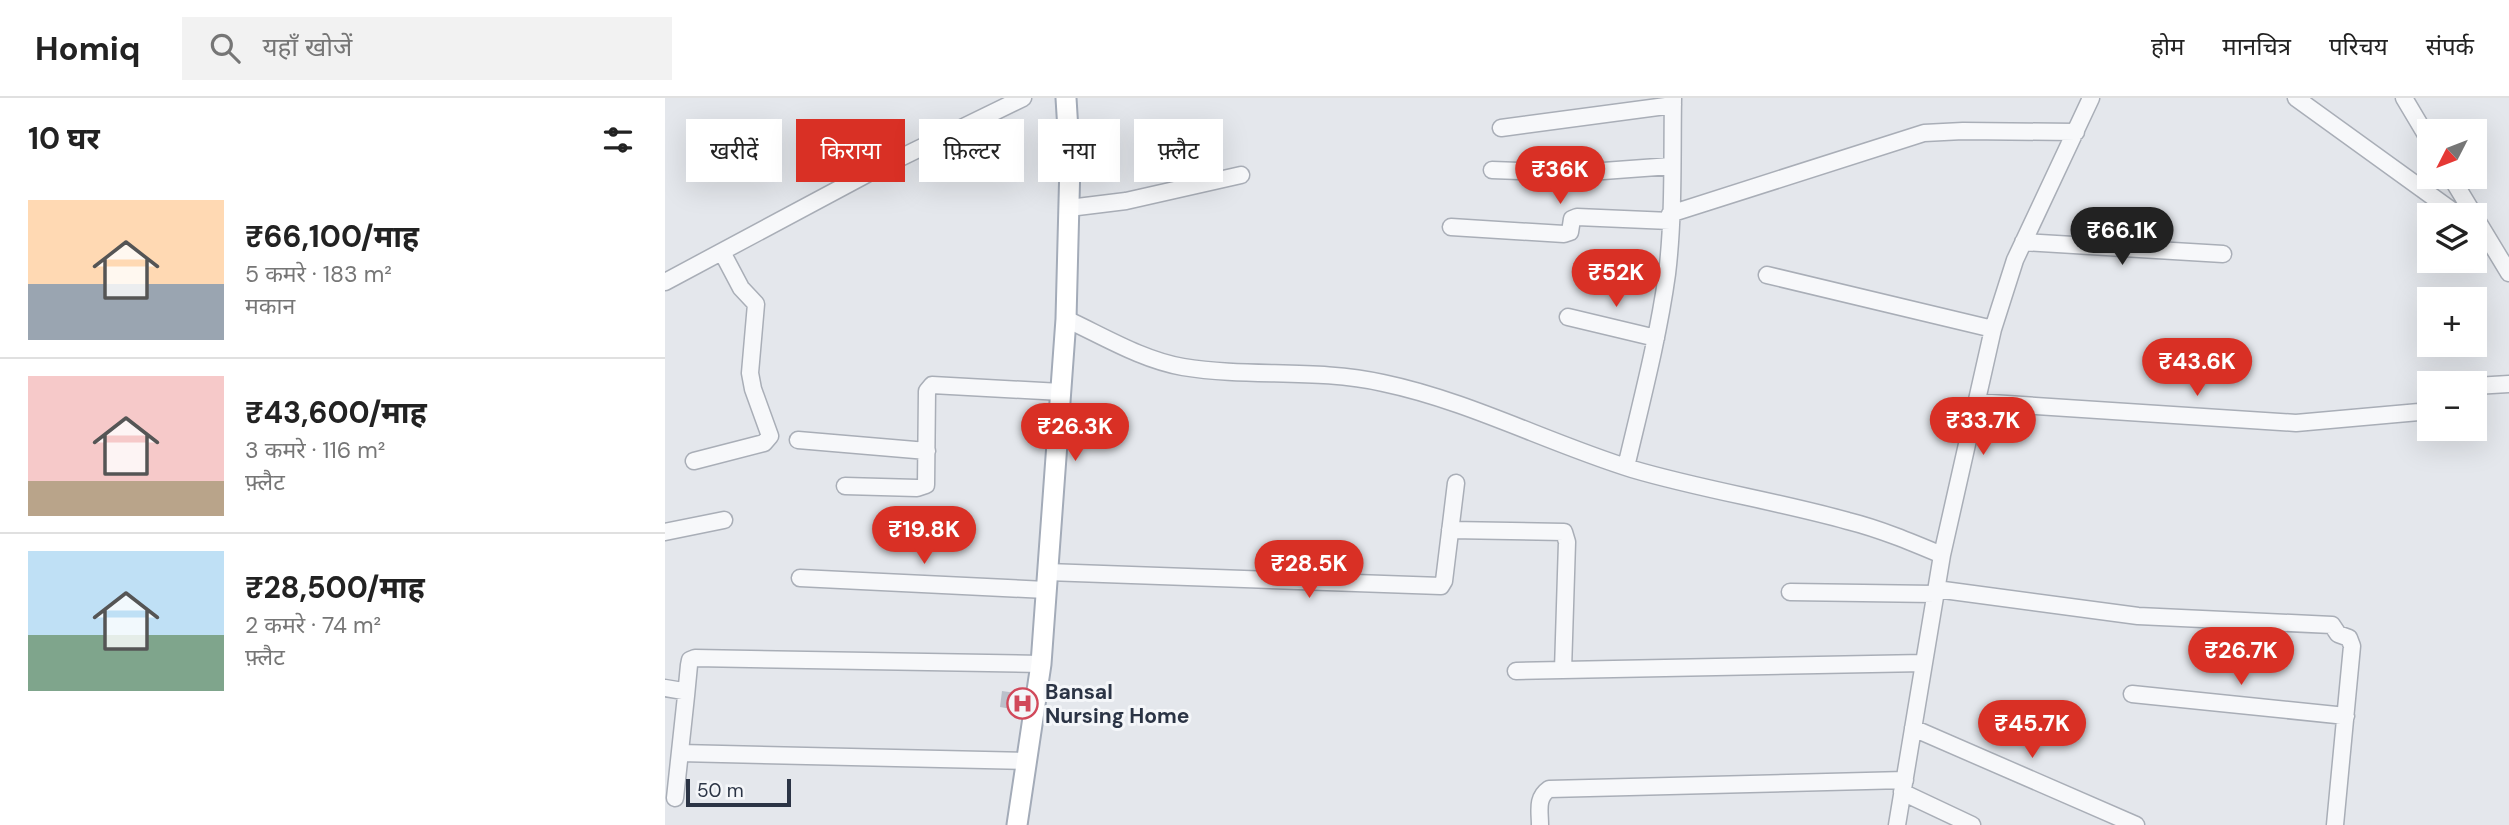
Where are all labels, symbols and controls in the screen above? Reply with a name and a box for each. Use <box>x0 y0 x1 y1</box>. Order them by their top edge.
search box <box>182 17 672 80</box>
text: Homiq <box>35 27 140 70</box>
icon: search <box>206 29 244 67</box>
text: यहाँ खोजें <box>262 30 352 64</box>
text: होम <box>2151 31 2184 62</box>
text: मानचित्र <box>2222 31 2291 62</box>
text: परिचय <box>2329 31 2388 62</box>
text: संपर्क <box>2426 31 2474 62</box>
text: 10 घर <box>28 119 100 158</box>
chip: खरीदें <box>686 119 782 182</box>
chip: किराया <box>796 119 905 182</box>
chip: फ़िल्टर <box>919 119 1024 182</box>
chip: नया <box>1038 119 1120 182</box>
chip: फ़्लैट <box>1134 119 1223 182</box>
north arrow <box>2417 119 2487 189</box>
map controls <box>2417 119 2487 441</box>
icon: filters <box>599 121 637 159</box>
pin: ₹36K <box>1519 146 1601 206</box>
text: ₹36K <box>1531 154 1589 184</box>
button: layers <box>2417 203 2487 273</box>
pin: ₹66.1K <box>2065 208 2179 267</box>
text: ₹66.1K <box>2087 215 2157 245</box>
text: ₹66,100/माह <box>245 217 419 256</box>
icon: home <box>84 228 168 312</box>
pin: ₹52K <box>1575 250 1657 309</box>
text: ₹52K <box>1588 257 1644 287</box>
text: 5 कमरे · 183 m² <box>245 259 392 289</box>
button: + <box>2417 287 2487 357</box>
text: मकान <box>245 291 295 321</box>
pin: ₹43.6K <box>2140 338 2254 398</box>
text: ₹43.6K <box>2158 346 2236 376</box>
button: − <box>2417 371 2487 441</box>
text: ₹43,600/माह <box>245 393 427 432</box>
pin: ₹33.7K <box>1926 398 2040 457</box>
icon: home <box>84 404 168 488</box>
pin: ₹26.3K <box>1018 404 1132 463</box>
text: ₹33.7K <box>1946 405 2020 435</box>
text: ₹26.3K <box>1037 411 1113 441</box>
text: 3 कमरे · 116 m² <box>245 435 385 465</box>
text: फ़्लैट <box>245 467 285 497</box>
pin: ₹19.8K <box>867 506 981 566</box>
text: ₹19.8K <box>888 514 960 544</box>
pin: ₹28.5K <box>1252 540 1366 600</box>
text: ₹28.5K <box>1271 548 1347 578</box>
text: ₹28,500/माह <box>245 568 425 607</box>
icon: home <box>84 579 168 663</box>
text: 2 कमरे · 74 m² <box>245 610 381 640</box>
pin: ₹26.7K <box>2184 628 2298 687</box>
text: ₹26.7K <box>2204 635 2278 665</box>
text: फ़्लैट <box>245 642 285 672</box>
place label: Bansal Nursing Home <box>1045 678 1189 730</box>
hospital icon: Bansal Nursing Home <box>1005 687 1039 721</box>
pin: ₹45.7K <box>1975 700 2089 760</box>
text: ₹45.7K <box>1994 708 2070 738</box>
scale bar <box>686 776 791 808</box>
text: 50 m <box>697 778 744 803</box>

